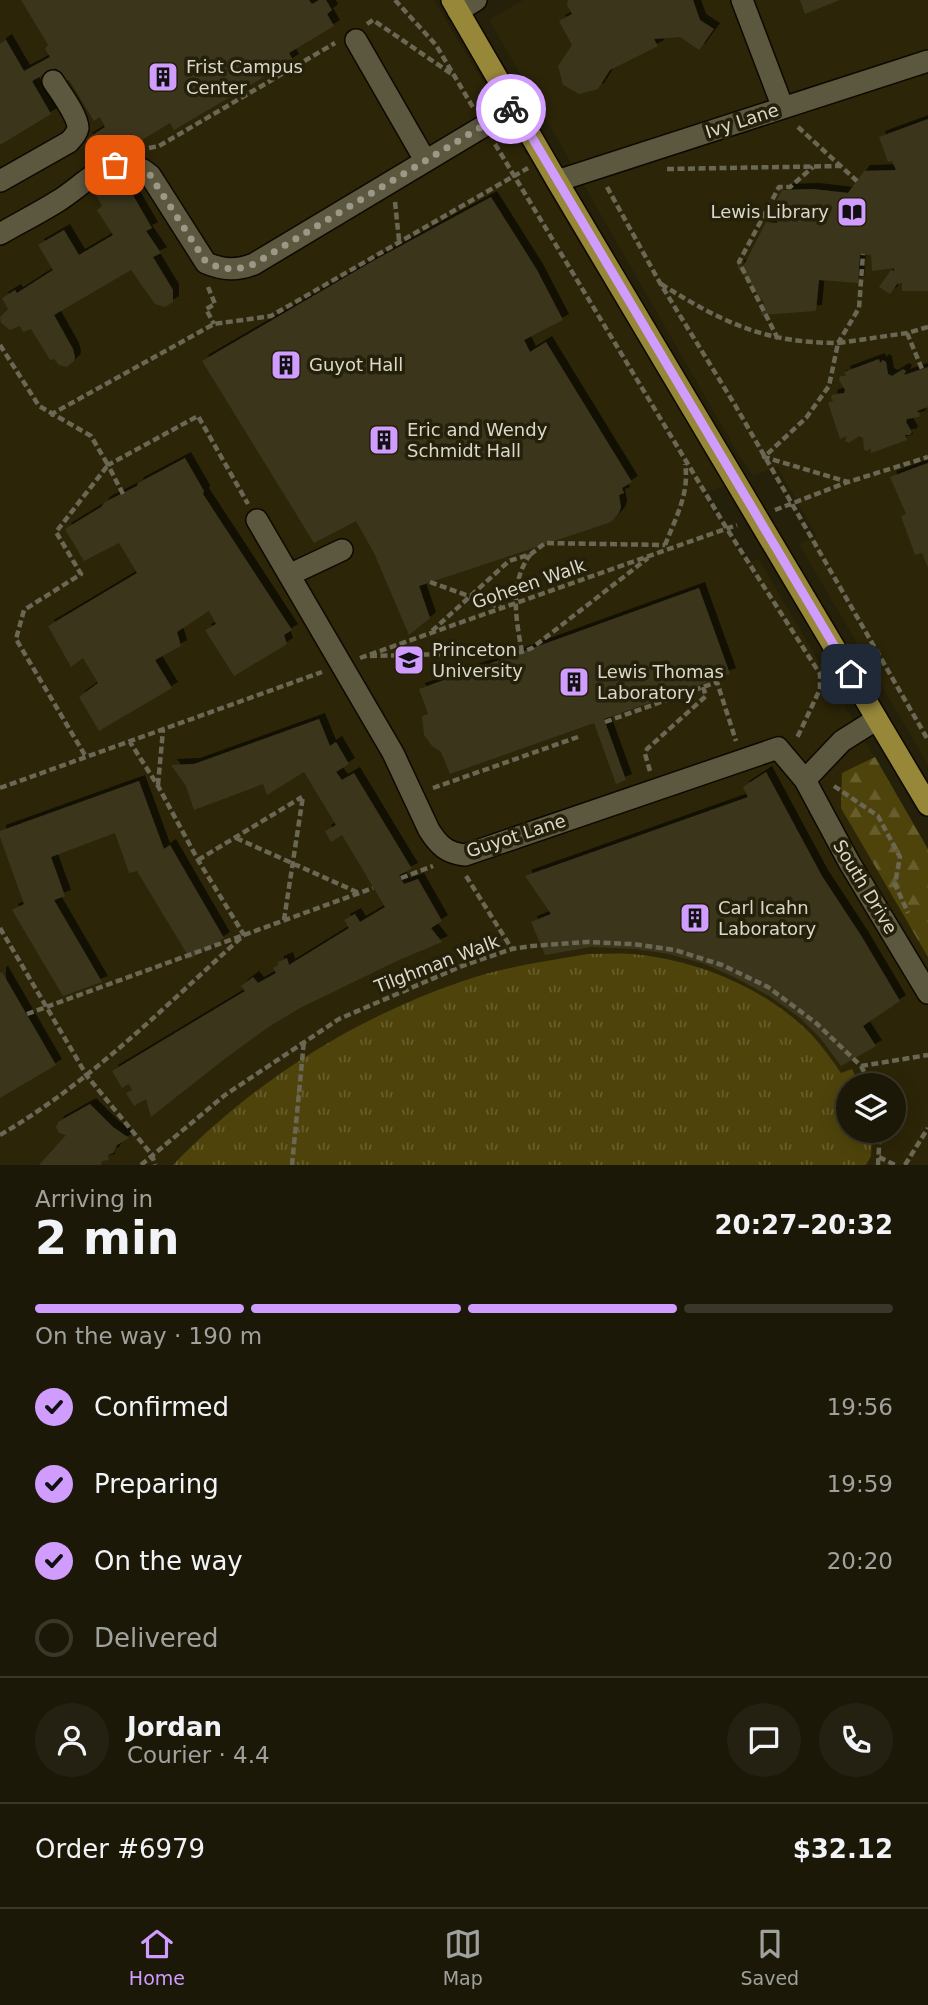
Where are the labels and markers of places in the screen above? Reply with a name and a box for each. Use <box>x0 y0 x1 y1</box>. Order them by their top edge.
place label: Frist Campus Center <box>186 56 303 98</box>
building icon: Frist Campus Center <box>146 60 180 94</box>
pin <box>85 135 145 195</box>
library icon: Lewis Library <box>835 195 869 229</box>
place label: Lewis Library <box>710 201 829 222</box>
building icon: Guyot Hall <box>269 348 303 382</box>
place label: Guyot Hall <box>309 354 403 375</box>
place label: Eric and Wendy Schmidt Hall <box>407 419 548 461</box>
building icon: Eric and Wendy Schmidt Hall <box>367 423 401 457</box>
place label: Princeton University <box>432 639 523 681</box>
school or university icon: Princeton University <box>392 643 426 677</box>
pin <box>821 644 881 704</box>
place label: Lewis Thomas Laboratory <box>597 661 724 703</box>
building icon: Lewis Thomas Laboratory <box>557 665 591 699</box>
place label: Carl Icahn Laboratory <box>718 897 816 939</box>
building icon: Carl Icahn Laboratory <box>678 901 712 935</box>

